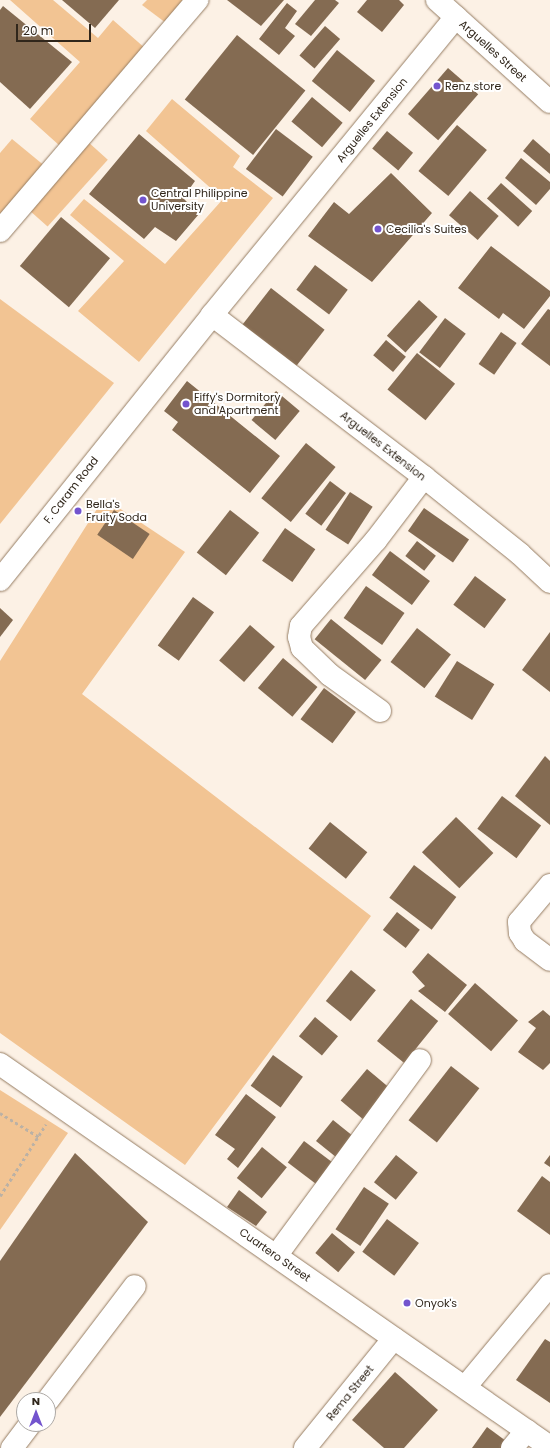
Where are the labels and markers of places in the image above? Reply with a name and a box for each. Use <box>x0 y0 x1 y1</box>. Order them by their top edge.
place label: Renz store <box>445 79 501 93</box>
marker: Renz store <box>432 81 442 91</box>
place label: Central Philippine University <box>151 187 248 213</box>
marker: Central Philippine University <box>138 195 148 205</box>
place label: Cecilia's Suites <box>386 222 467 236</box>
marker: Cecilia's Suites <box>373 224 383 234</box>
place label: Fiffy's Dormitory and Apartment <box>194 391 280 417</box>
marker: Fiffy's Dormitory and Apartment <box>181 399 191 409</box>
place label: Bella's Fruity Soda <box>86 498 147 524</box>
marker: Bella's Fruity Soda <box>73 506 83 516</box>
place label: Onyok's <box>415 1296 457 1310</box>
marker: Onyok's <box>402 1298 412 1308</box>

